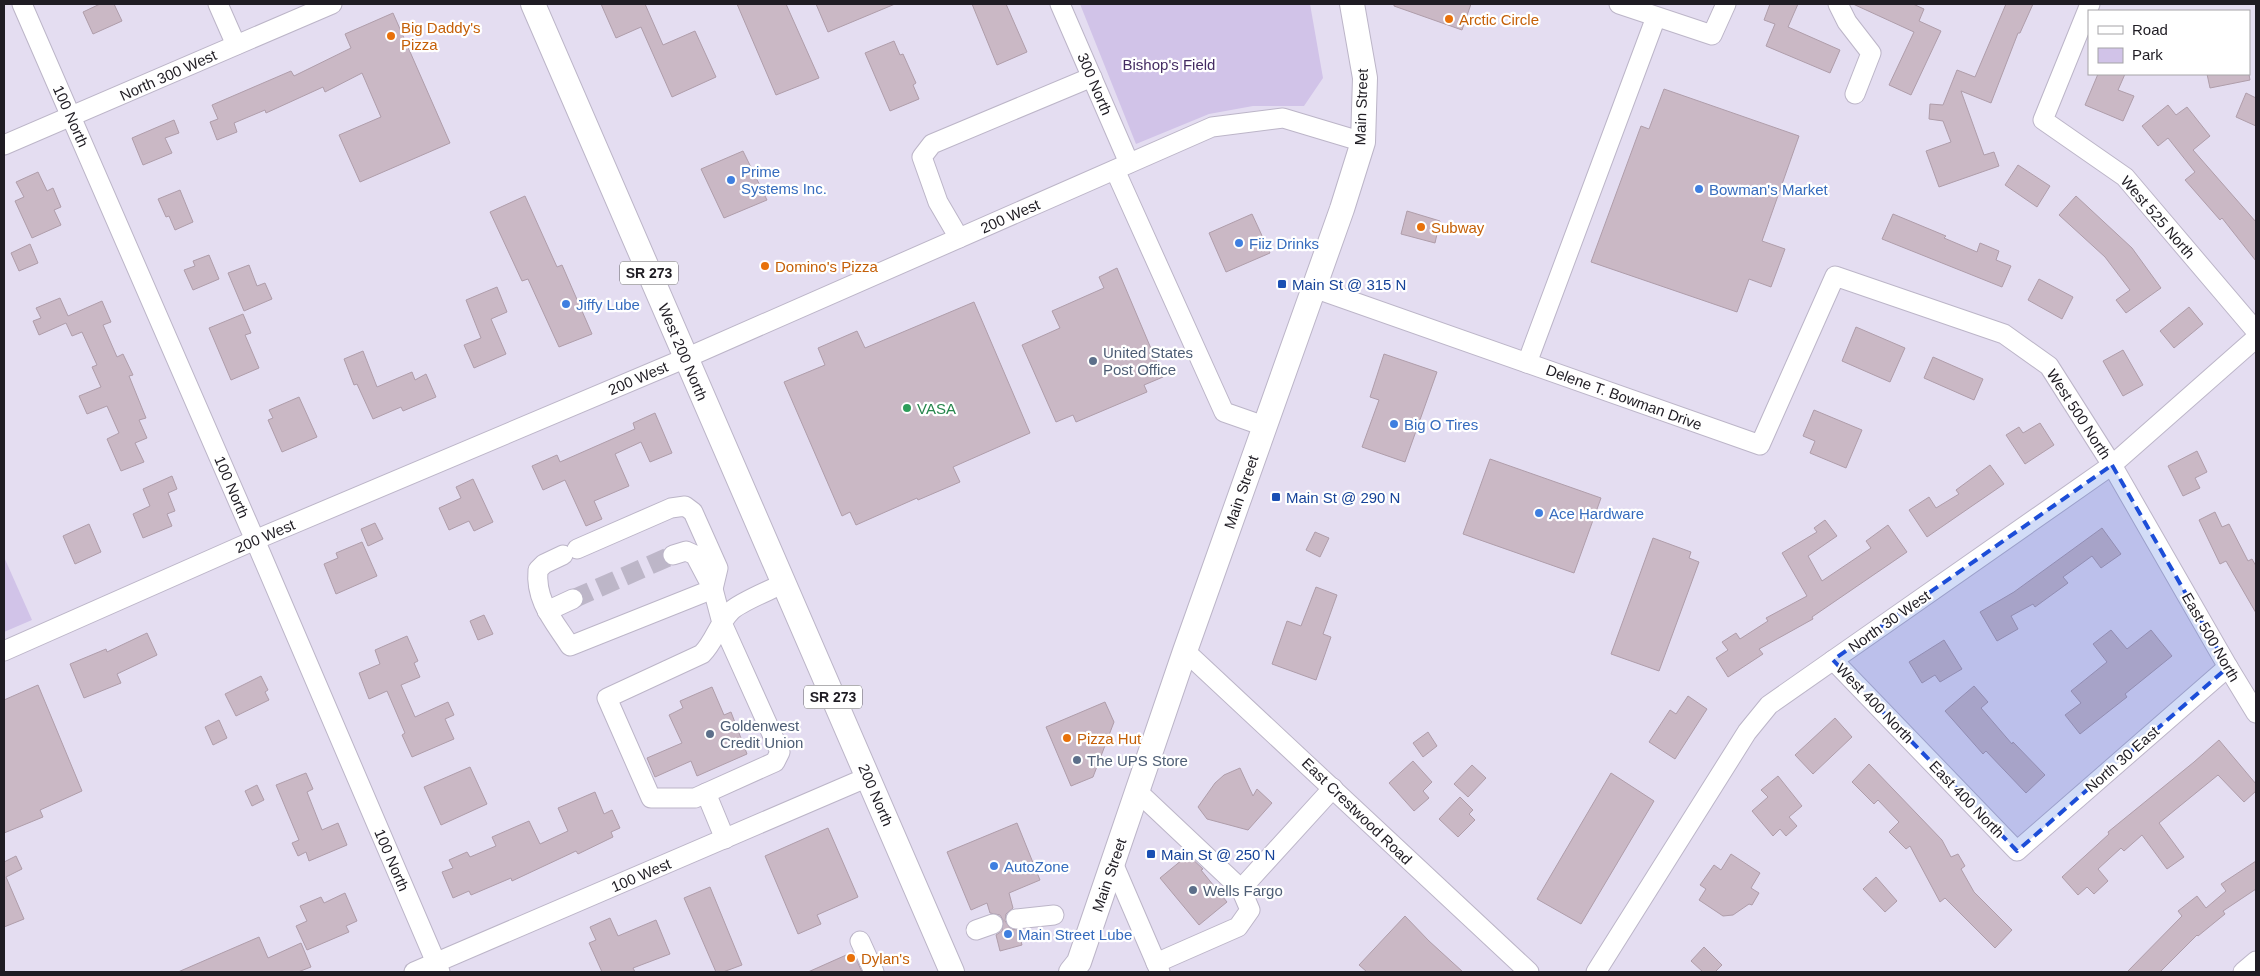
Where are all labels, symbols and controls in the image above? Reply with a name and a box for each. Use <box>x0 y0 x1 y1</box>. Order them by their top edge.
legend <box>2088 10 2250 75</box>
place label: Arctic Circle <box>1459 11 1539 28</box>
marker: Arctic Circle <box>1443 13 1455 25</box>
place label: Big Daddy's Pizza <box>401 19 481 53</box>
text: Road <box>2132 21 2168 38</box>
marker: Big Daddy's Pizza <box>385 30 397 42</box>
street label: North 300 West <box>117 46 220 104</box>
text: Park <box>2132 46 2163 63</box>
street label: 300 North <box>1074 50 1116 118</box>
park label: Bishop's Field <box>1123 56 1215 73</box>
street label: Main Street <box>1351 68 1371 146</box>
street label: 100 North <box>50 82 92 150</box>
place label: Prime Systems Inc. <box>741 163 827 197</box>
street label: West 525 North <box>2117 172 2199 262</box>
marker: Prime Systems Inc. <box>725 174 737 186</box>
place label: Bowman's Market <box>1709 181 1829 198</box>
marker: Bowman's Market <box>1693 183 1705 195</box>
street label: 200 West <box>978 195 1043 237</box>
place label: Subway <box>1431 219 1485 236</box>
marker: Subway <box>1415 221 1427 233</box>
place label: Fiiz Drinks <box>1249 235 1319 252</box>
marker: Fiiz Drinks <box>1233 237 1245 249</box>
place label: Domino's Pizza <box>775 258 879 275</box>
marker: Domino's Pizza <box>759 260 771 272</box>
road number: SR 273 <box>620 262 678 284</box>
place label: Main St @ 315 N <box>1292 276 1406 293</box>
marker: Main St @ 315 N <box>1276 278 1288 290</box>
place label: Jiffy Lube <box>576 296 640 313</box>
marker: Jiffy Lube <box>560 298 572 310</box>
street label: West 200 North <box>655 301 711 403</box>
place label: United States Post Office <box>1103 344 1193 378</box>
marker: United States Post Office <box>1087 355 1099 367</box>
street label: 200 West <box>606 358 671 398</box>
street label: Delene T. Bowman Drive <box>1544 361 1704 433</box>
street label: West 500 North <box>2044 366 2114 462</box>
place label: VASA <box>917 400 956 417</box>
marker: VASA <box>901 402 913 414</box>
place label: Big O Tires <box>1404 416 1478 433</box>
marker: Big O Tires <box>1388 418 1400 430</box>
street label: Main Street <box>1220 452 1262 531</box>
street label: 100 North <box>211 453 253 521</box>
place label: Main St @ 290 N <box>1286 489 1400 506</box>
marker: Main St @ 290 N <box>1270 491 1282 503</box>
place label: Ace Hardware <box>1549 505 1644 522</box>
marker: Ace Hardware <box>1533 507 1545 519</box>
street label: 200 West <box>233 516 298 556</box>
street label: North 30 West <box>1845 586 1934 655</box>
street label: East 500 North <box>2179 589 2243 685</box>
street label: West 400 North <box>1833 660 1917 746</box>
road number: SR 273 <box>804 686 862 709</box>
place label: Goldenwest Credit Union <box>720 717 803 751</box>
street label: North 30 East <box>2082 722 2163 796</box>
marker: Goldenwest Credit Union <box>704 728 716 740</box>
place label: Pizza Hut <box>1077 730 1142 747</box>
marker: Pizza Hut <box>1061 732 1073 744</box>
place label: The UPS Store <box>1087 752 1188 769</box>
marker: The UPS Store <box>1071 754 1083 766</box>
street label: East Crestwood Road <box>1299 754 1415 868</box>
street label: East 400 North <box>1926 757 2008 841</box>
street label: 200 North <box>855 761 897 829</box>
street label: 100 North <box>371 826 413 894</box>
street label: Main Street <box>1088 835 1130 914</box>
place label: Main St @ 250 N <box>1161 846 1275 863</box>
marker: Main St @ 250 N <box>1145 848 1157 860</box>
street label: 100 West <box>609 855 674 895</box>
place label: AutoZone <box>1004 858 1069 875</box>
marker: AutoZone <box>988 860 1000 872</box>
place label: Wells Fargo <box>1203 882 1283 899</box>
marker: Wells Fargo <box>1187 884 1199 896</box>
place label: Main Street Lube <box>1018 926 1132 943</box>
marker: Main Street Lube <box>1002 928 1014 940</box>
place label: Dylan's <box>861 950 910 967</box>
marker: Dylan's <box>845 952 857 964</box>

